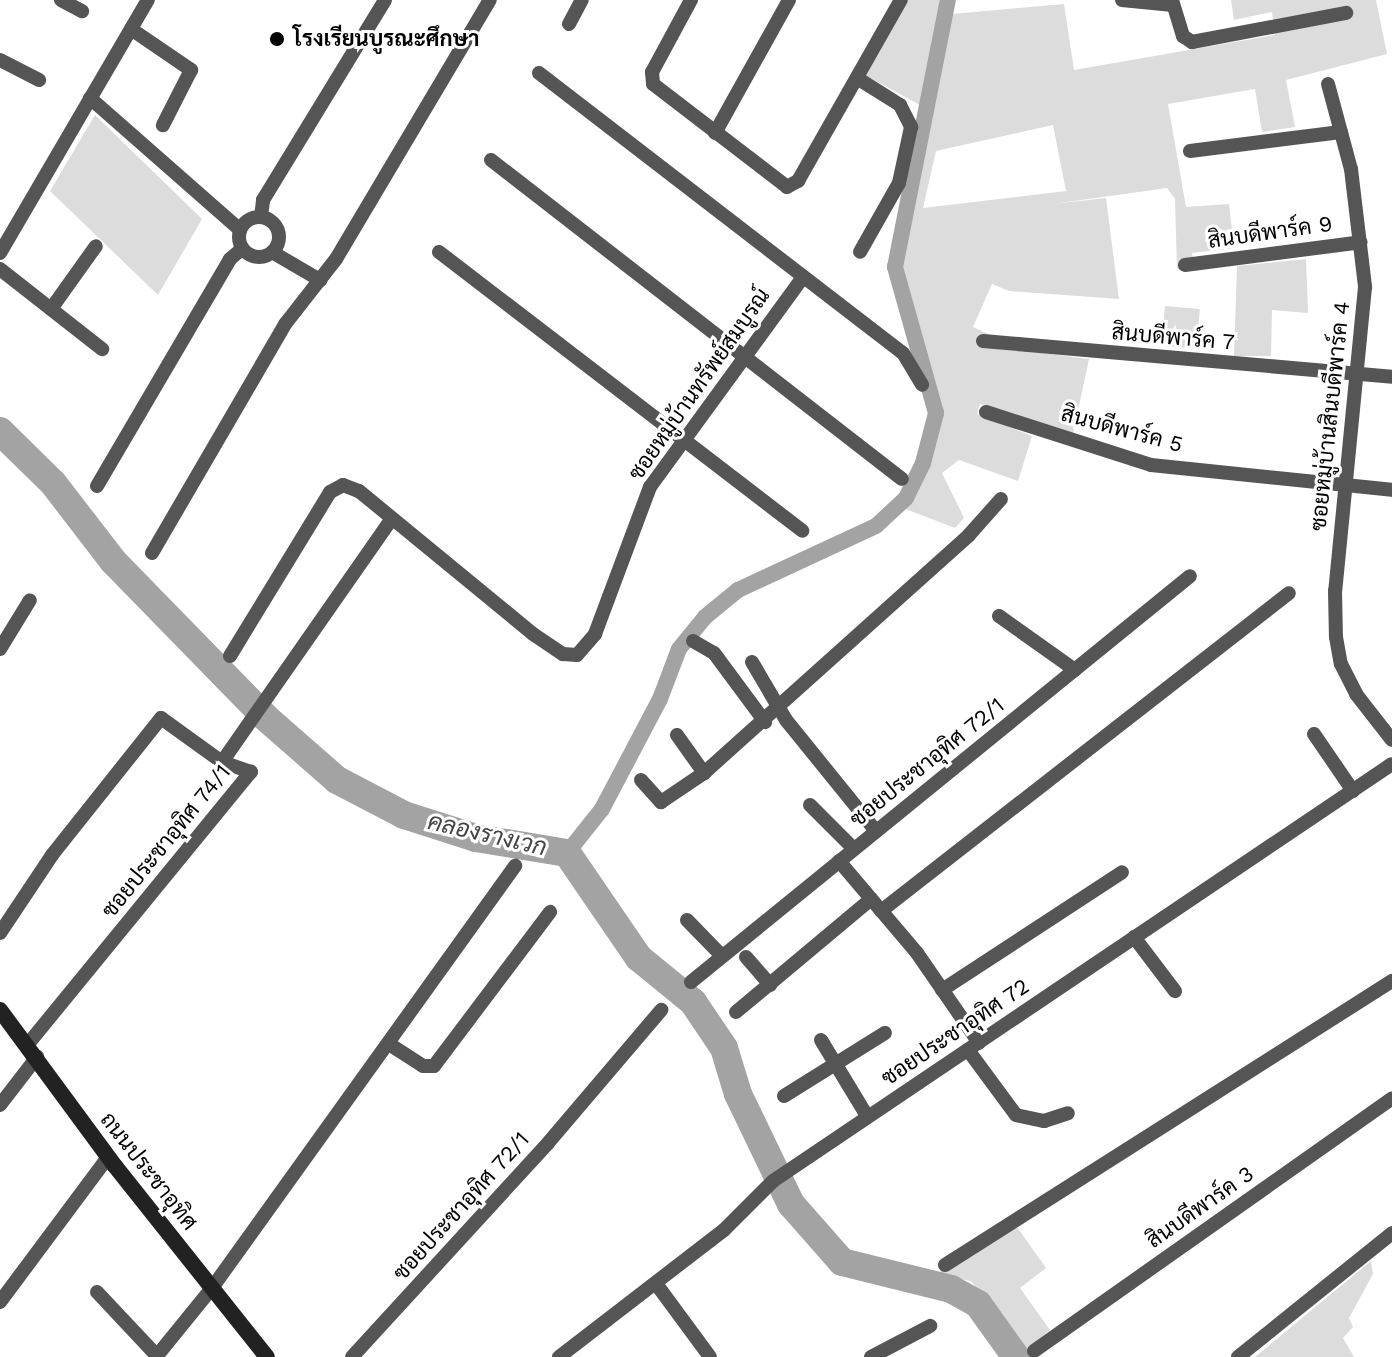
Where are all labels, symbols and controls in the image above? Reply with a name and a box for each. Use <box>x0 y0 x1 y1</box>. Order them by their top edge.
place label: โรงเรียนบูรณะศึกษา <box>293 26 480 52</box>
marker: โรงเรียนบูรณะศึกษา <box>268 30 286 48</box>
street label: สินบดีพาร์ค 9 <box>1206 210 1334 254</box>
street label: ซอยหมู่บ้านทรัพย์สมบูรณ์ <box>623 283 775 485</box>
street label: ซอยหมู่บ้านสินบดีพาร์ค 4 <box>1305 300 1355 532</box>
street label: สินบดีพาร์ค 7 <box>1110 318 1236 356</box>
street label: สินบดีพาร์ค 5 <box>1058 400 1186 458</box>
street label: ซอยประชาอุทิศ 72/1 <box>844 692 1010 832</box>
street label: ซอยประชาอุทิศ 74/1 <box>96 759 236 923</box>
water label: คลองรางเวก <box>425 807 549 863</box>
street label: ซอยประชาอุทิศ 72 <box>876 973 1034 1091</box>
street label: ถนนประชาอุทิศ <box>95 1107 203 1235</box>
street label: ซอยประชาอุทิศ 72/1 <box>387 1126 535 1286</box>
street label: สินบดีพาร์ค 3 <box>1141 1160 1259 1254</box>

